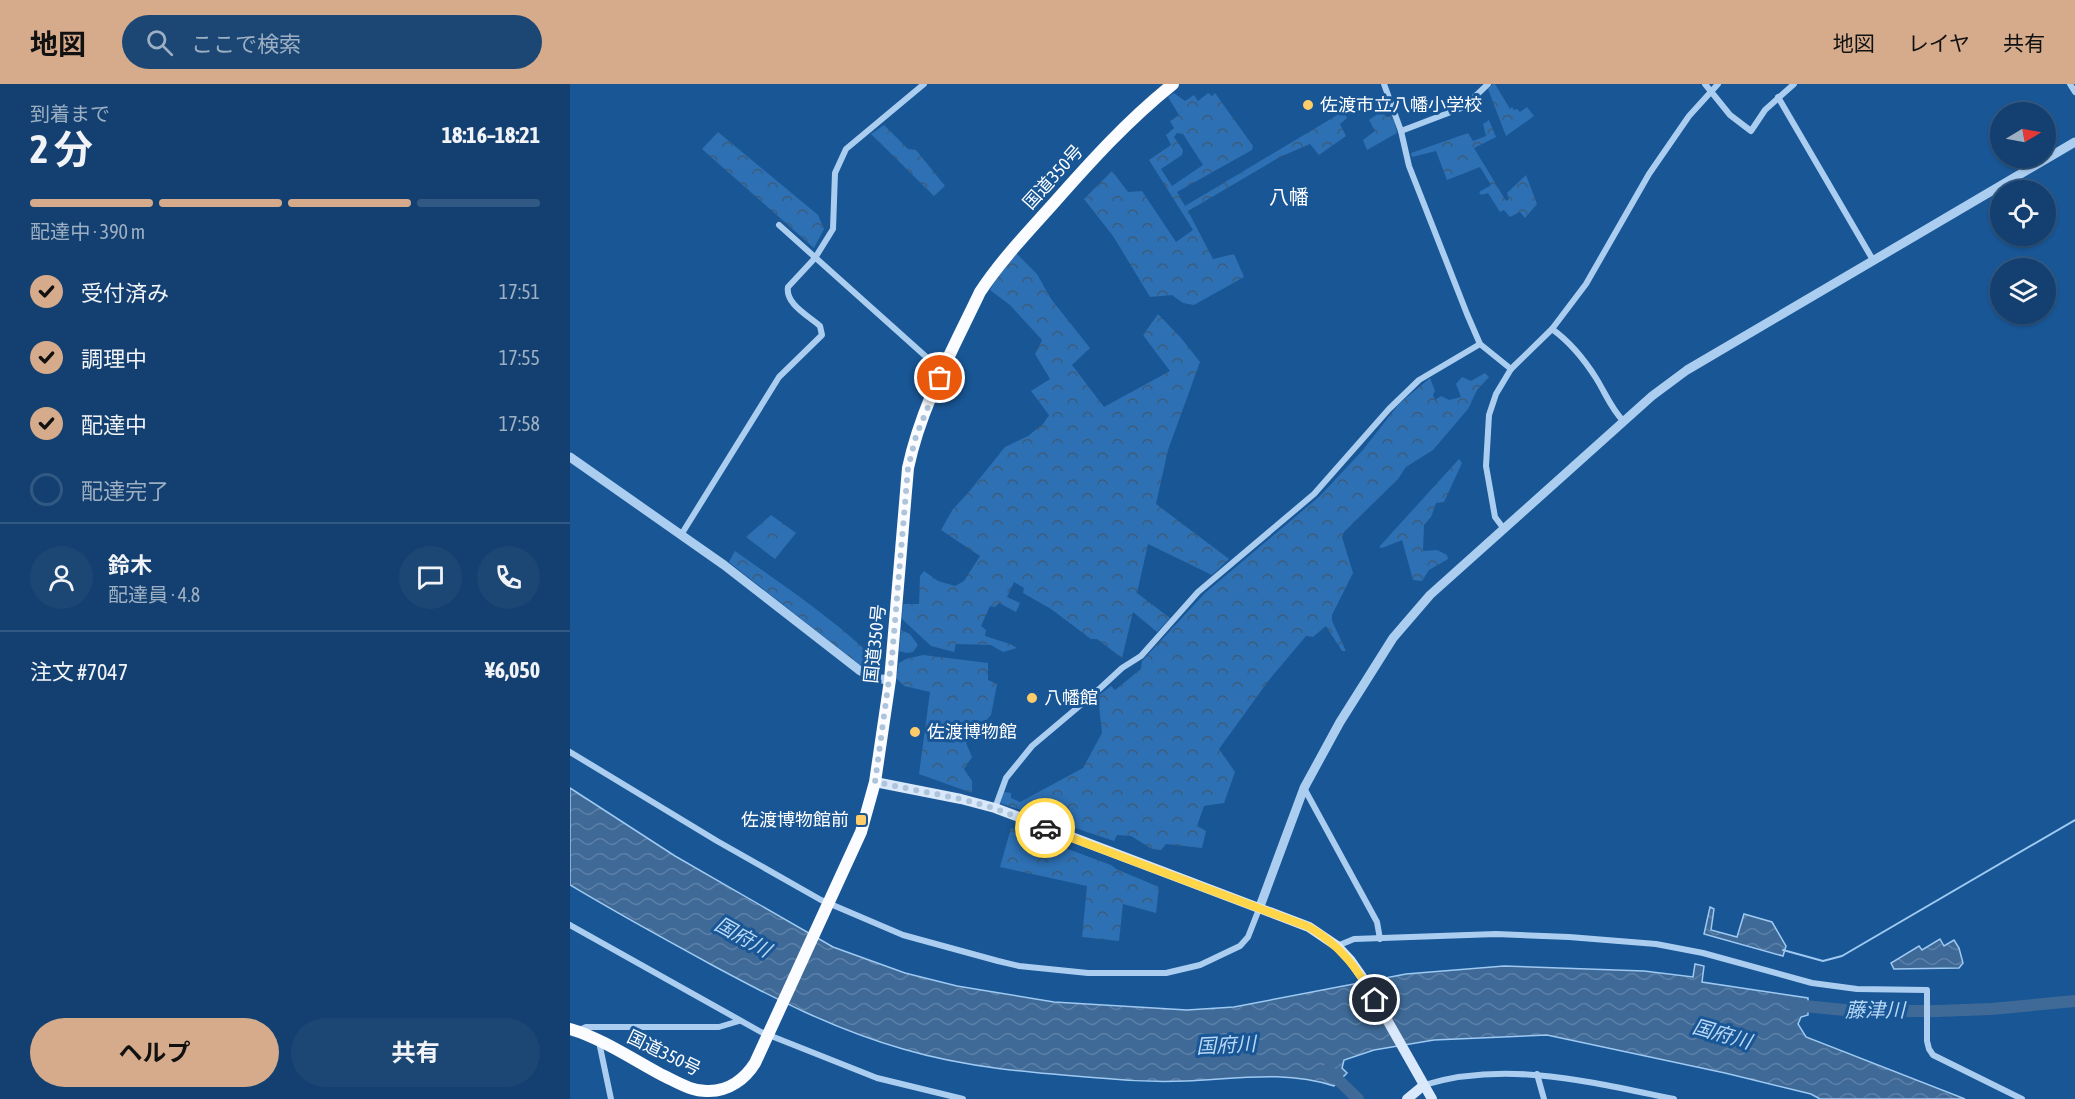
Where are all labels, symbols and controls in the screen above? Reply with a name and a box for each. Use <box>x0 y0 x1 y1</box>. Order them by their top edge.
search box <box>122 15 542 69</box>
icon: search <box>143 26 176 59</box>
text: 地図 <box>30 28 86 60</box>
text: ここで検索 <box>191 31 301 57</box>
text: 地図 <box>1833 31 1875 55</box>
text: レイヤ <box>1908 31 1970 55</box>
text: 共有 <box>2003 31 2045 55</box>
place label: 佐渡市立八幡小学校 <box>1320 94 1482 115</box>
marker: 佐渡市立八幡小学校 <box>1301 98 1315 112</box>
text: 到着まで <box>30 102 110 125</box>
north arrow <box>1990 102 2056 168</box>
map controls <box>1990 102 2056 324</box>
text: 18:16–18:21 <box>442 122 540 148</box>
text: 2 分 <box>30 127 93 171</box>
street label: 国道350号 <box>1018 140 1087 213</box>
button: locate <box>1990 180 2056 246</box>
district label: 八幡 <box>1269 185 1309 208</box>
text: 配達中 · 390 m <box>30 220 145 243</box>
button: layers <box>1990 258 2056 324</box>
icon: check <box>30 275 63 308</box>
text: 受付済み <box>81 280 169 306</box>
text: 17:51 <box>499 280 540 303</box>
icon: check <box>30 341 63 374</box>
text: 調理中 <box>81 346 147 372</box>
text: 17:55 <box>499 346 540 369</box>
pin <box>914 352 965 403</box>
icon: bag <box>923 361 956 394</box>
icon: check <box>30 407 63 440</box>
text: 配達中 <box>81 412 147 438</box>
text: 17:58 <box>499 412 540 435</box>
text: 配達完了 <box>81 478 169 504</box>
button: person <box>30 546 93 609</box>
button: chat <box>399 546 462 609</box>
button: phone <box>477 546 540 609</box>
text: 鈴木 <box>108 552 152 578</box>
text: 配達員 · 4.8 <box>108 583 200 606</box>
street label: 国道350号 <box>860 603 889 685</box>
text: ¥6,050 <box>485 657 540 683</box>
text: 注文 #7047 <box>30 659 128 685</box>
place label: 八幡館 <box>1044 687 1098 708</box>
marker: 八幡館 <box>1025 691 1039 705</box>
place label: 佐渡博物館 <box>927 721 1017 742</box>
marker: 佐渡博物館 <box>908 725 922 739</box>
courier <box>1015 798 1075 858</box>
place label: 佐渡博物館前 <box>741 809 849 830</box>
icon: car <box>1029 812 1062 845</box>
marker: 佐渡博物館前 <box>854 813 868 827</box>
water label: 国府川 <box>711 912 777 962</box>
pin <box>1349 974 1400 1025</box>
icon: home <box>1358 983 1391 1016</box>
water label: 藤津川 <box>1845 998 1907 1021</box>
water label: 国府川 <box>1690 1014 1756 1053</box>
button: ヘルプ <box>30 1018 279 1087</box>
button: 共有 <box>291 1018 540 1087</box>
street label: 国道350号 <box>624 1026 704 1079</box>
water label: 国府川 <box>1195 1031 1259 1058</box>

